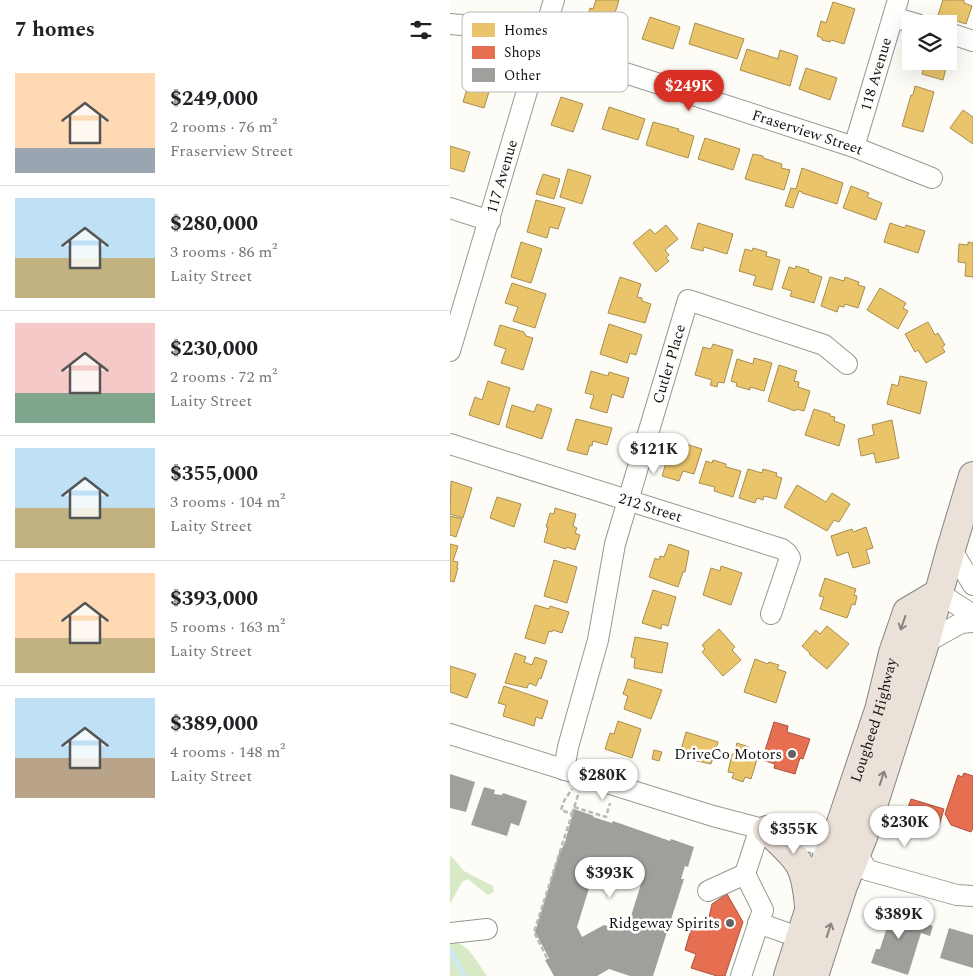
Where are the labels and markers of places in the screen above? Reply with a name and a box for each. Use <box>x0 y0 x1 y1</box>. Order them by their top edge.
pin: $249K <box>654 70 724 112</box>
pin: $121K <box>619 432 689 475</box>
place label: DriveCo Motors <box>674 743 782 766</box>
marker: DriveCo Motors <box>786 748 798 760</box>
pin: $280K <box>568 758 638 801</box>
pin: $230K <box>870 806 940 848</box>
pin: $355K <box>759 812 829 855</box>
pin: $393K <box>575 856 645 899</box>
pin: $389K <box>864 898 934 940</box>
place label: Ridgeway Spirits <box>609 912 720 935</box>
marker: Ridgeway Spirits <box>724 917 736 929</box>

